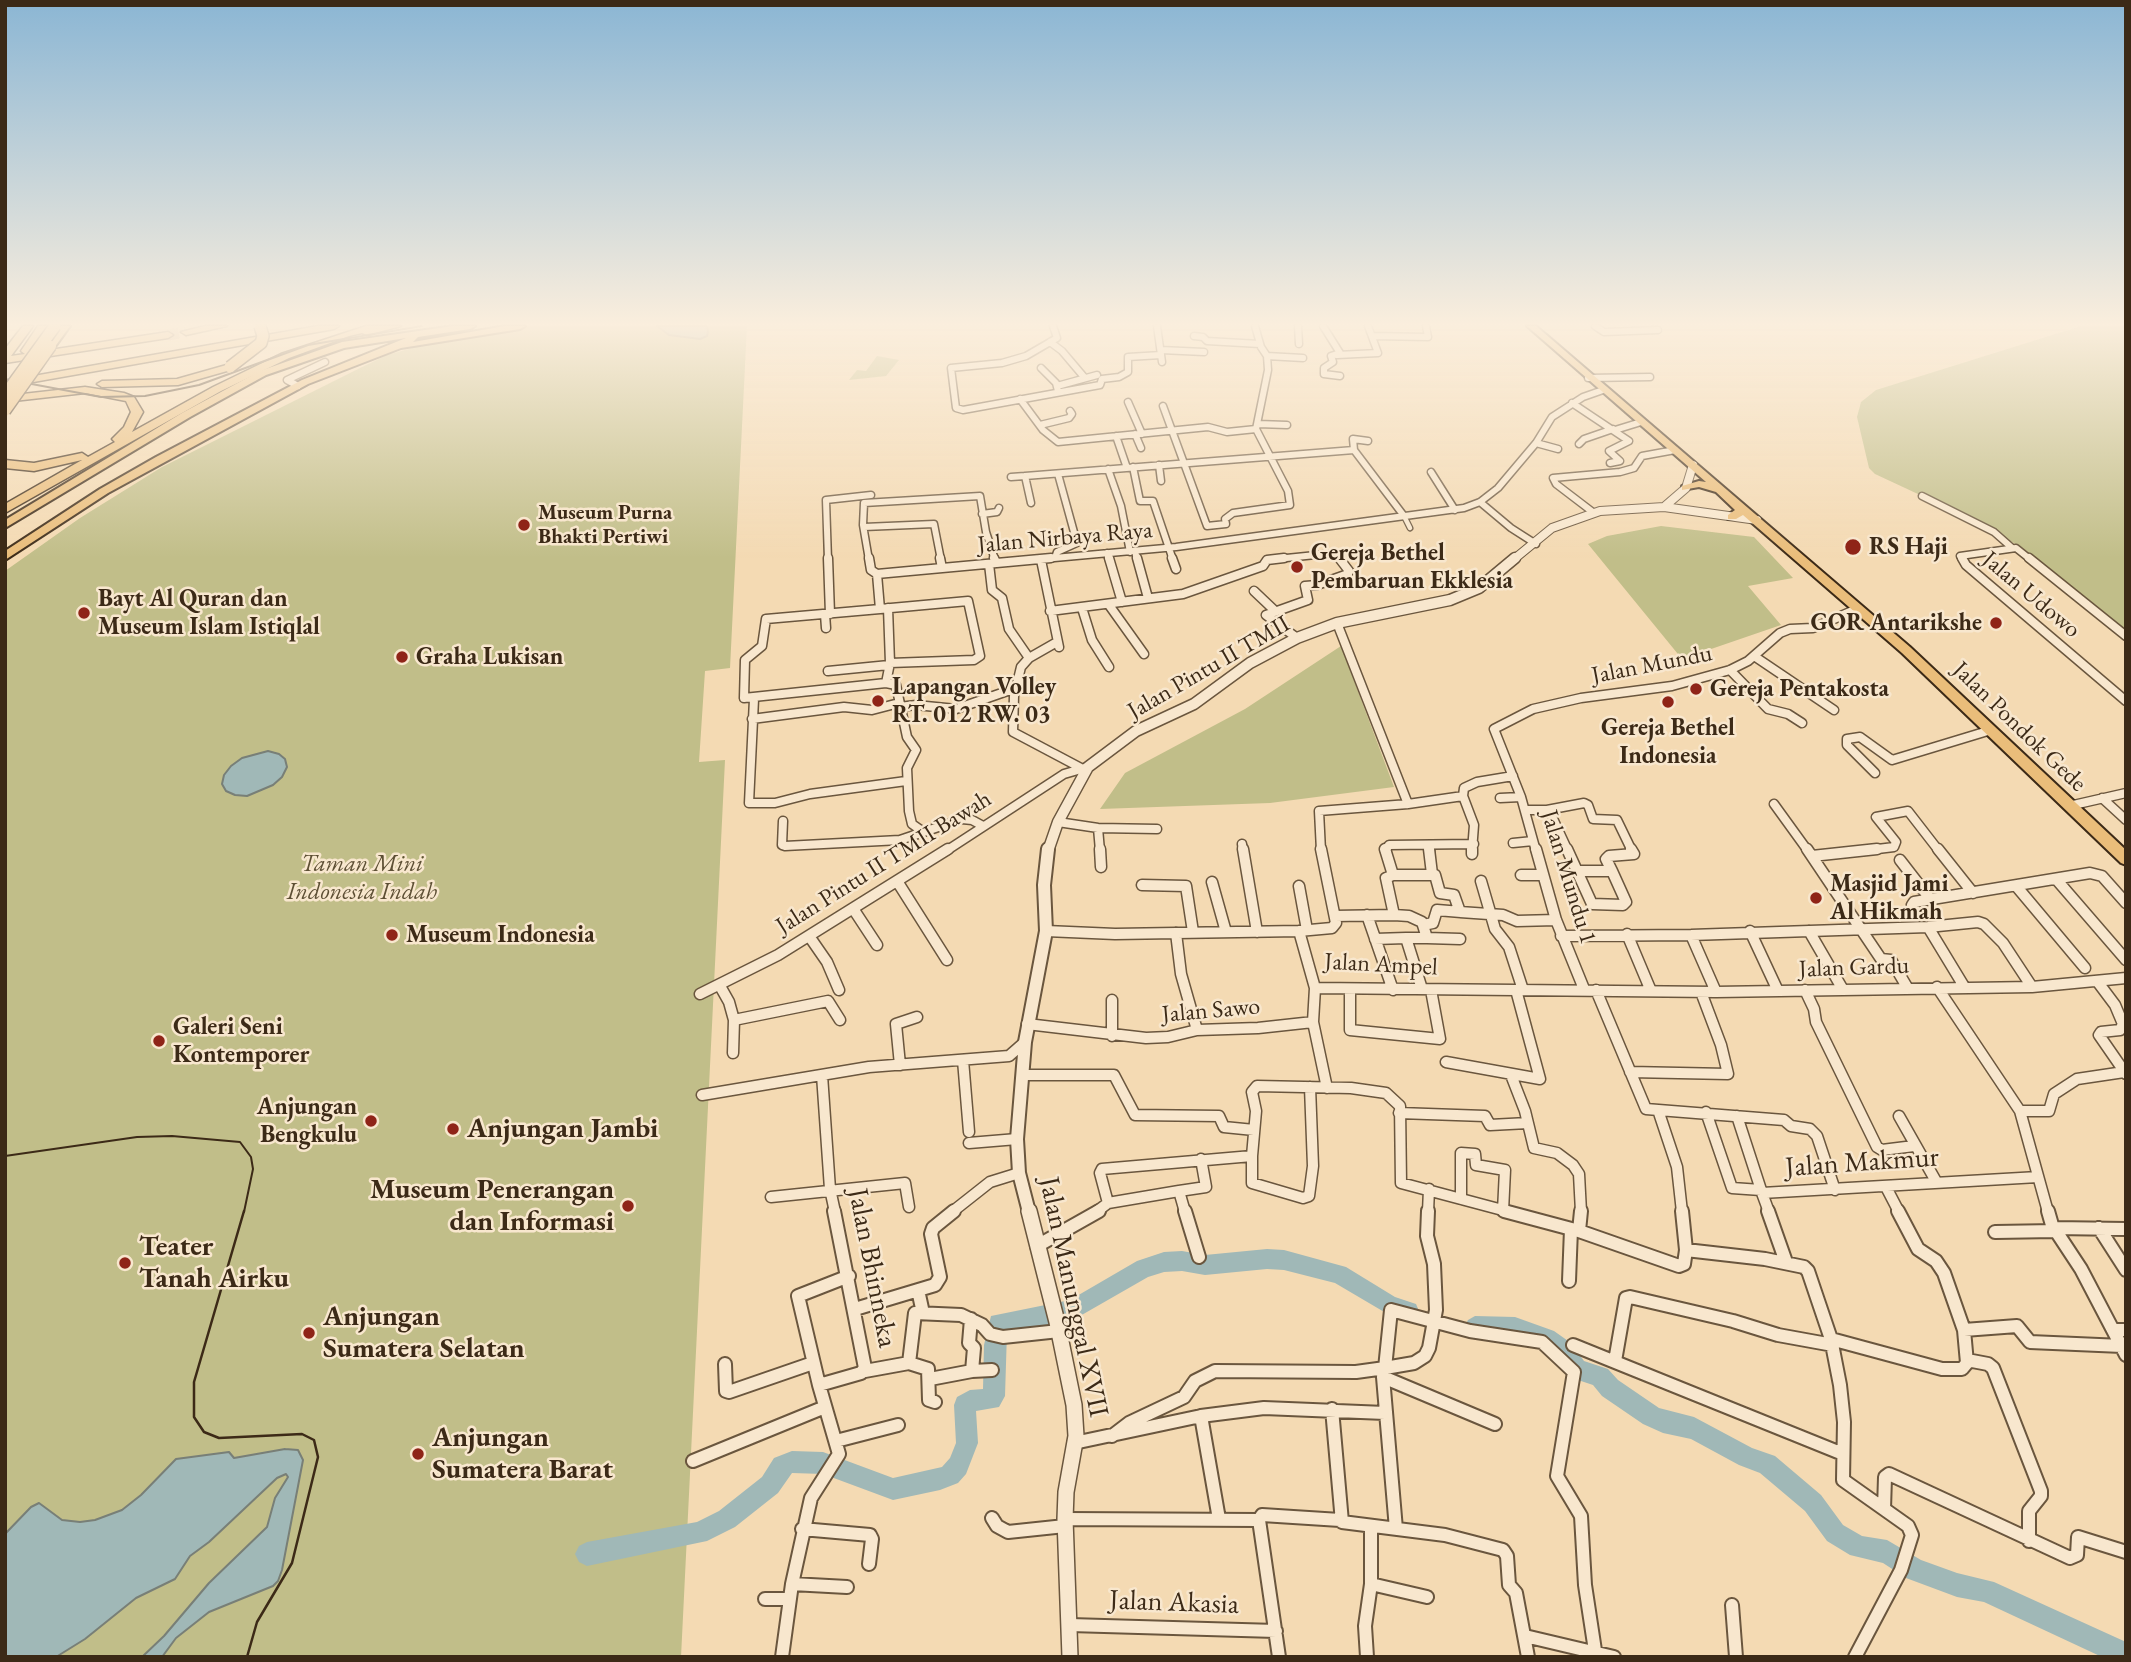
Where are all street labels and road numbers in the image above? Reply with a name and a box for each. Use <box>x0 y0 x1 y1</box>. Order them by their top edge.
street label: Jalan Nirbaya Raya <box>976 516 1154 560</box>
street label: Jalan Udowo <box>1976 546 2086 644</box>
street label: Jalan Pintu II TMII <box>1123 610 1295 726</box>
street label: Jalan Mundu <box>1589 639 1715 691</box>
street label: Jalan Pondok Gede <box>1946 656 2092 798</box>
street label: Jalan Pintu II TMII Bawah <box>771 785 997 941</box>
street label: Jalan Mundu 1 <box>1534 807 1602 947</box>
street label: Jalan Ampel <box>1324 948 1438 982</box>
street label: Jalan Gardu <box>1798 952 1910 984</box>
street label: Jalan Sawo <box>1161 992 1261 1030</box>
street label: Jalan Makmur <box>1784 1141 1940 1185</box>
street label: Jalan Manunggal XVII <box>1031 1174 1115 1420</box>
street label: Jalan Bhinneka <box>840 1186 904 1350</box>
street label: Jalan Akasia <box>1109 1584 1239 1622</box>

